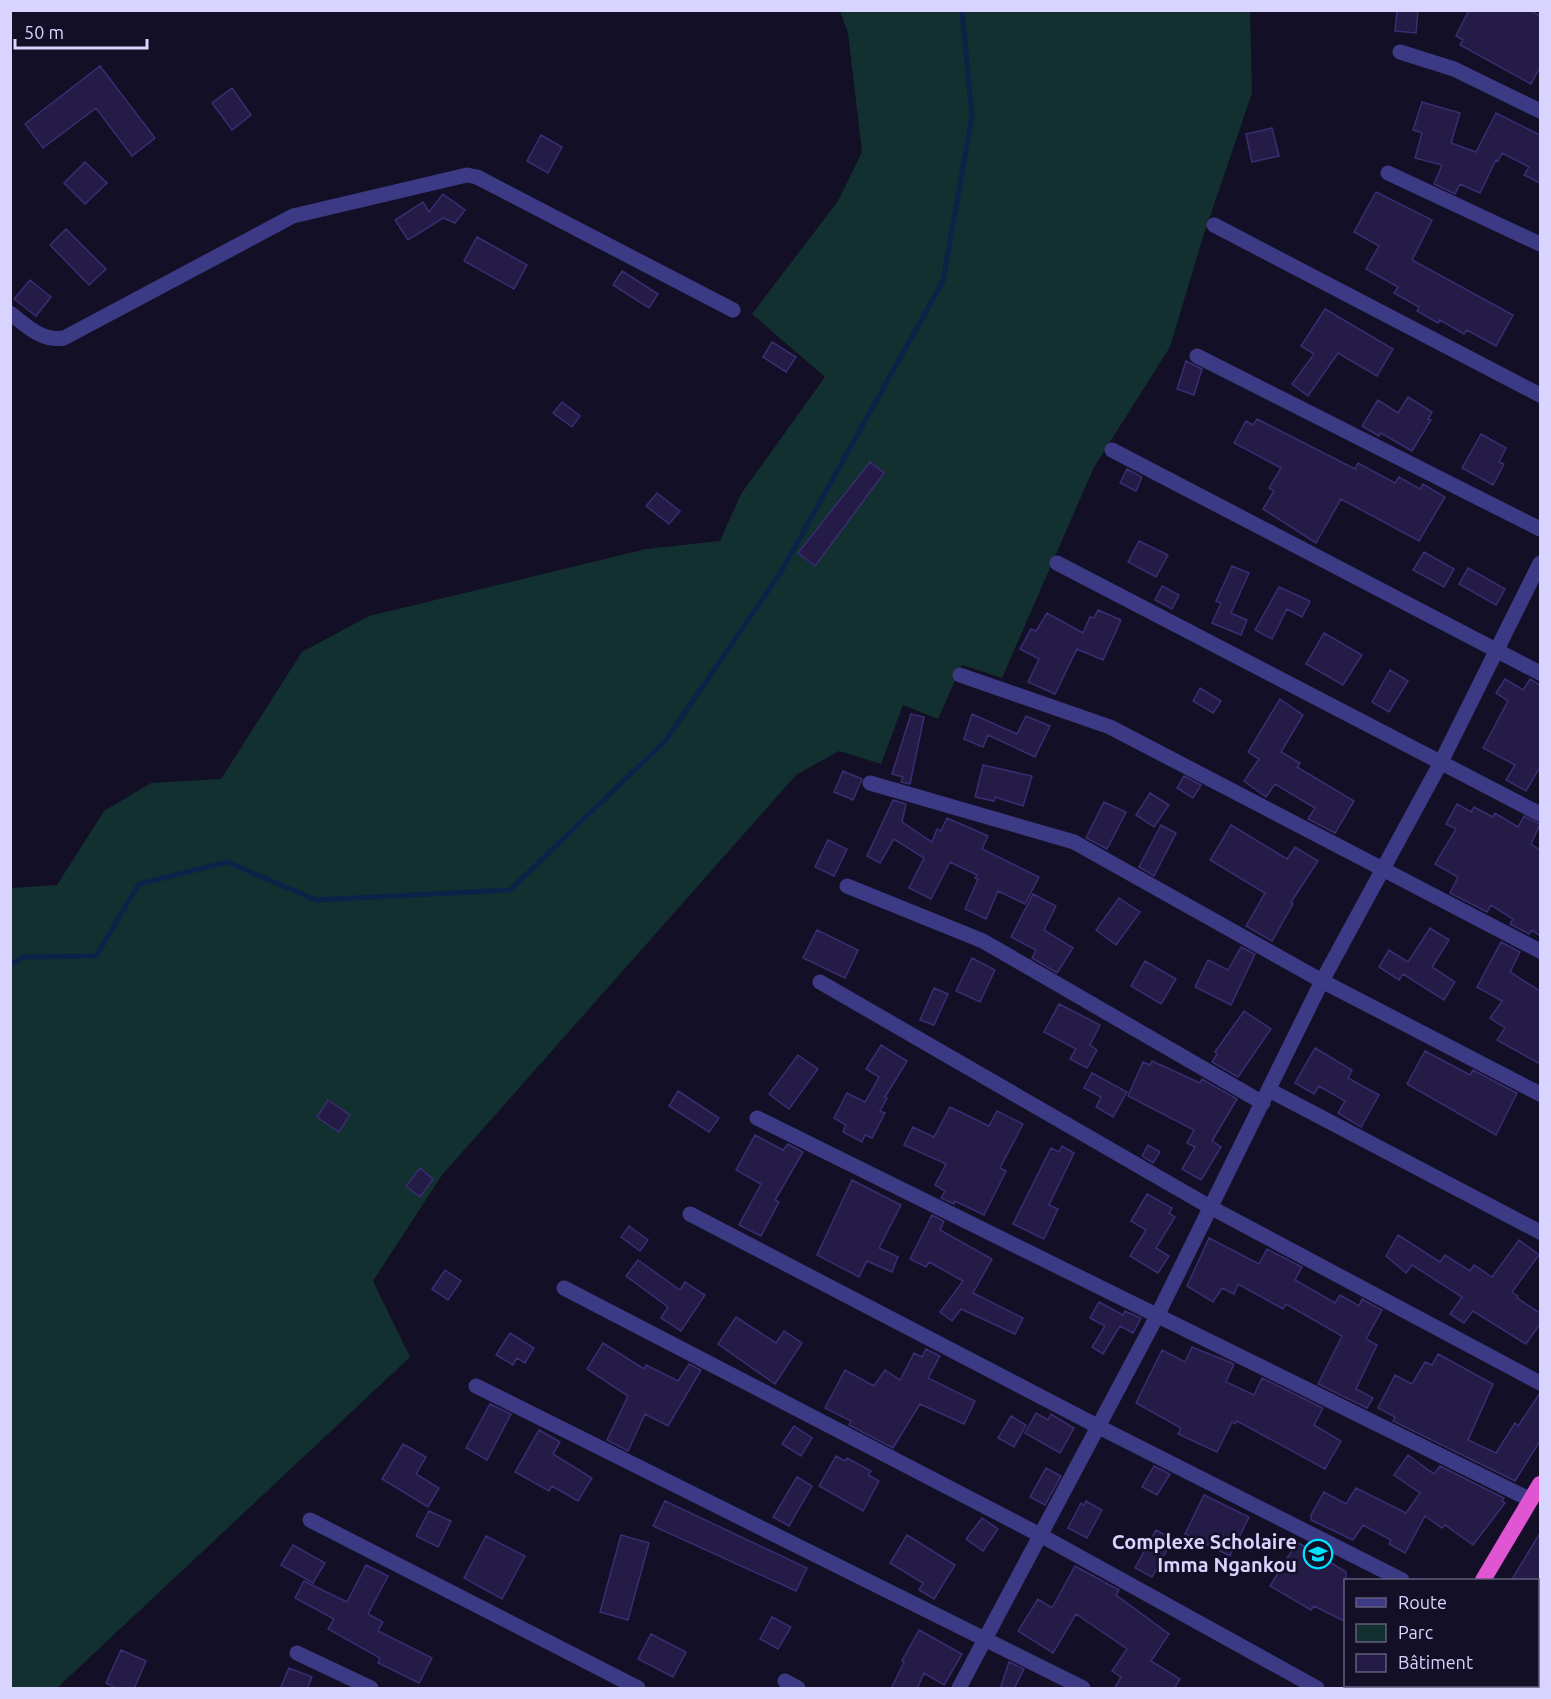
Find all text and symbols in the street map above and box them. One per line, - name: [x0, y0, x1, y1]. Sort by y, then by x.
- scale bar: [15, 12, 147, 50]
- text: 50 m: [24, 22, 64, 42]
- place label: Complexe Scholaire Imma Ngankou: [1112, 1530, 1297, 1576]
- school or university icon: Complexe Scholaire Imma Ngankou: [1302, 1538, 1334, 1570]
- legend: [1344, 1579, 1539, 1687]
- text: Route: [1398, 1592, 1447, 1612]
- text: Parc: [1398, 1622, 1433, 1642]
- text: Bâtiment: [1398, 1652, 1473, 1672]

